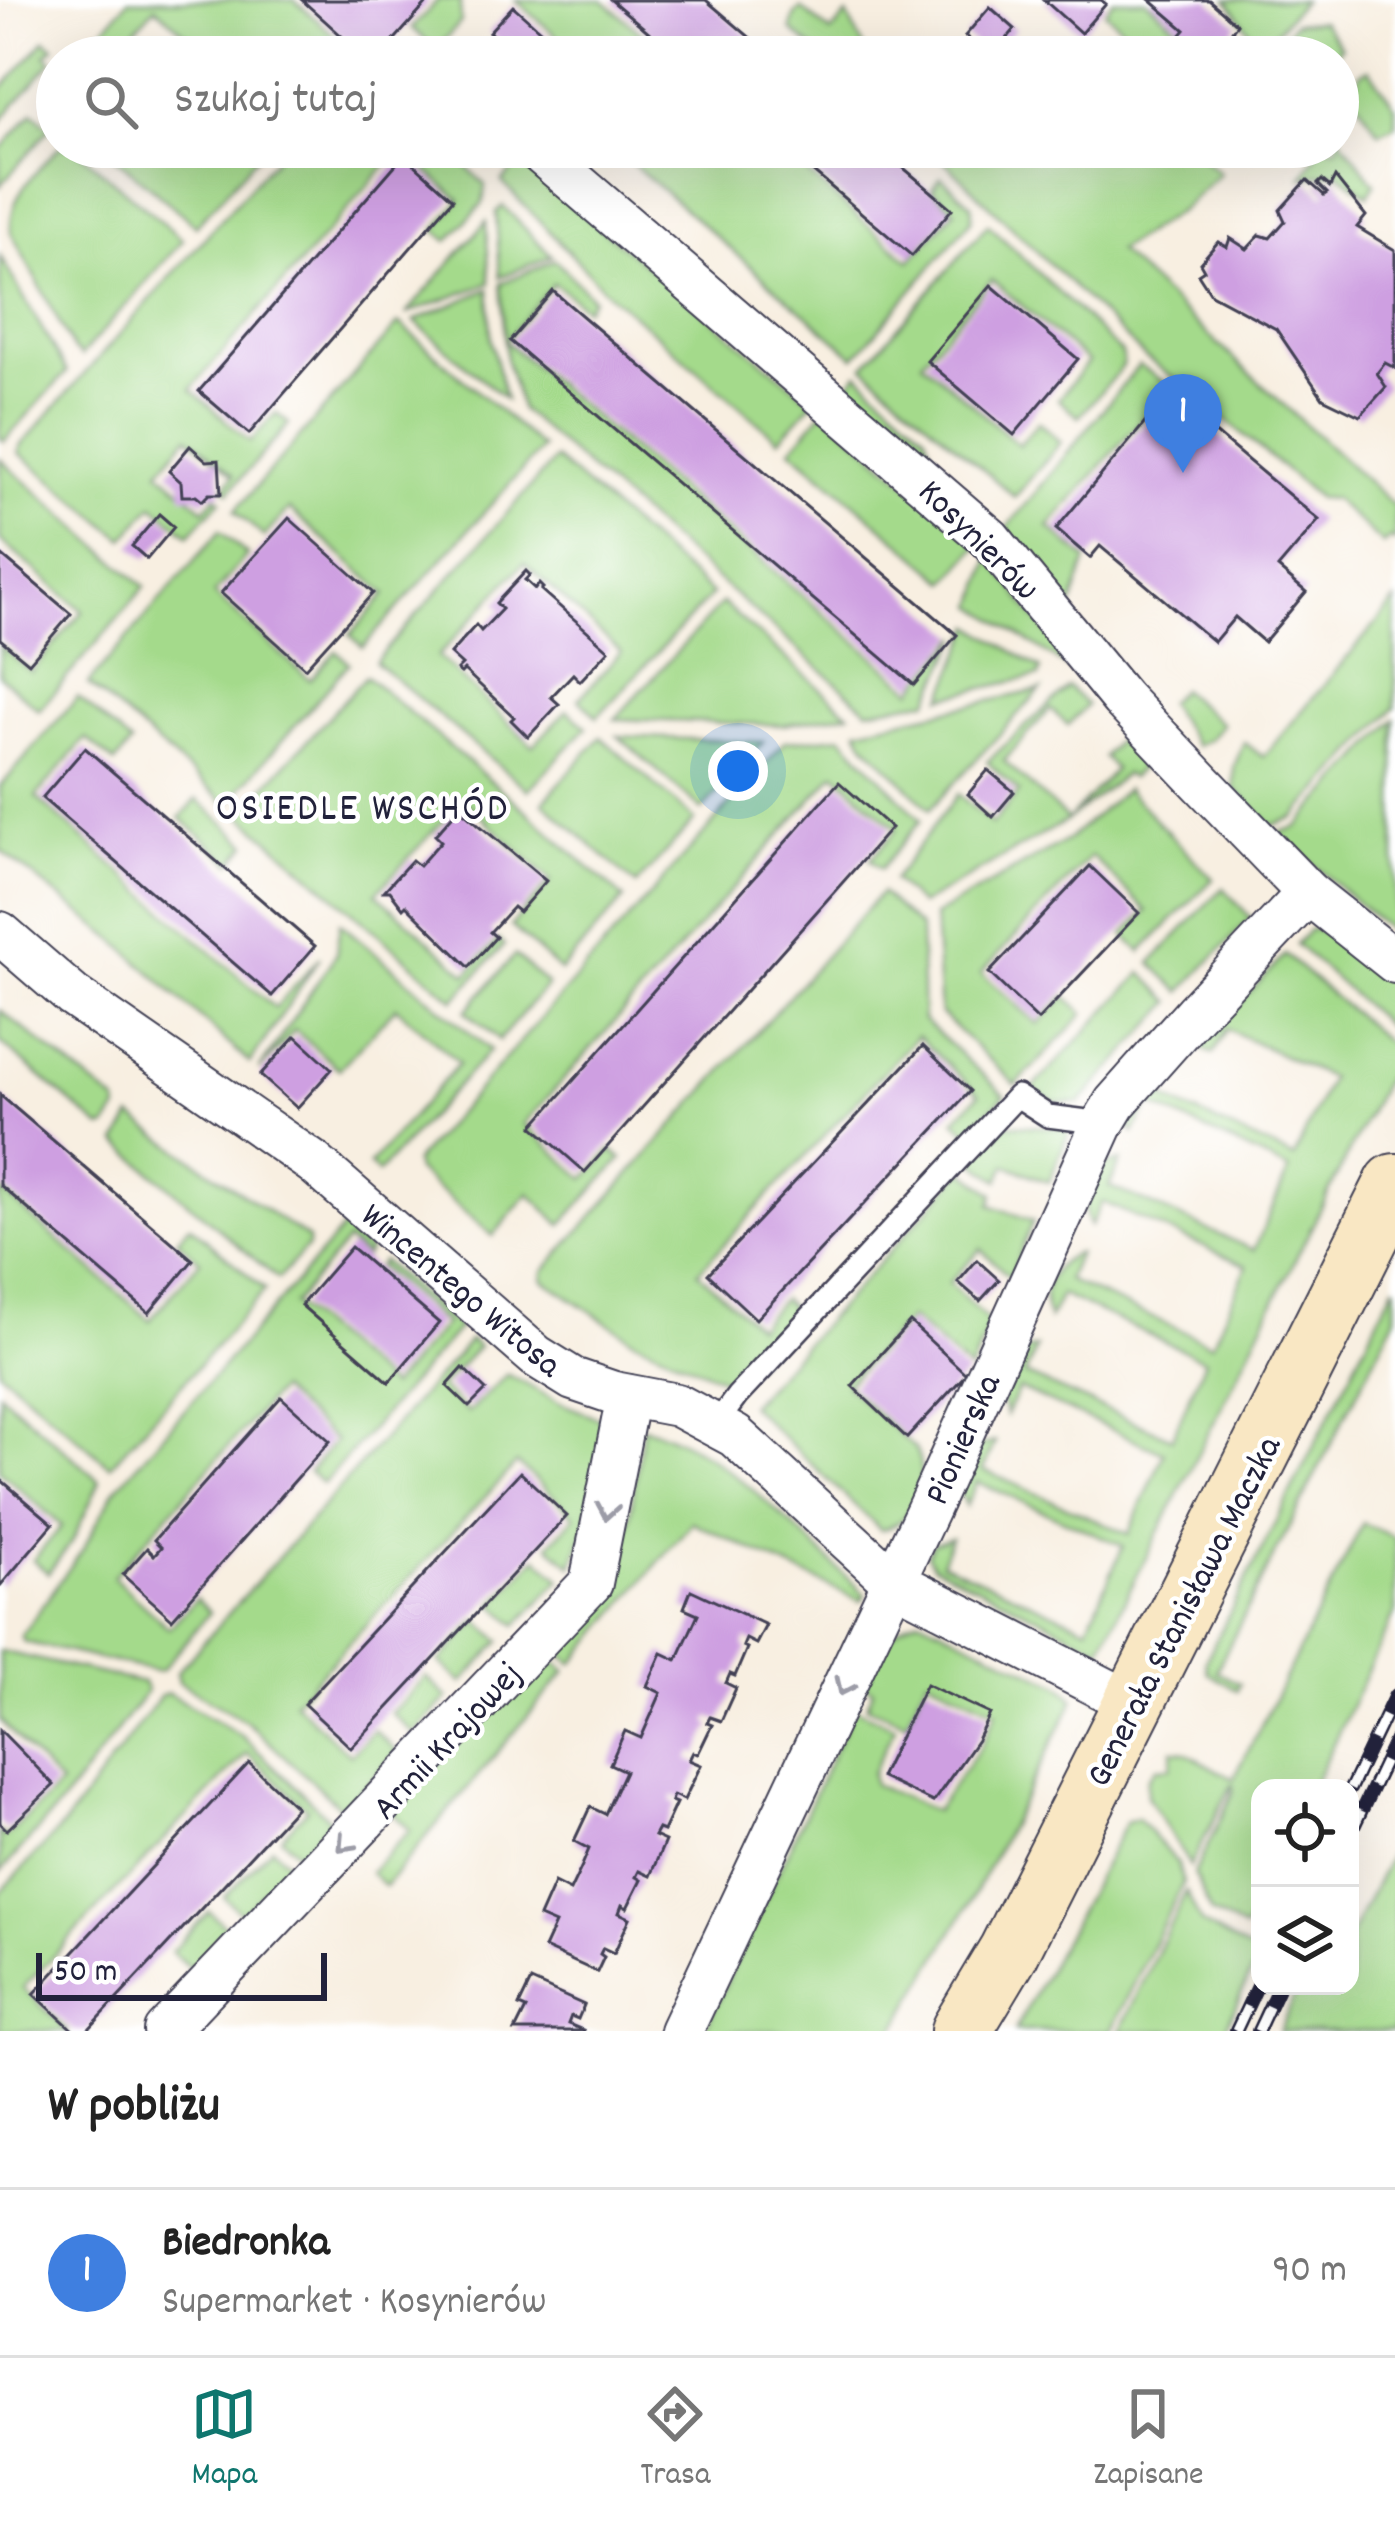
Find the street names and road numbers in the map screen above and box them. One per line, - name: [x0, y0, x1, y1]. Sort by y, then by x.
- street label: Kosynierów: [904, 469, 1050, 615]
- street label: Wincentego Witosa: [347, 1193, 572, 1393]
- street label: Pionierska: [914, 1366, 1018, 1514]
- street label: Generała Stanisława Maczka: [1075, 1427, 1298, 1797]
- street label: Armii Krajowej: [362, 1652, 537, 1834]

